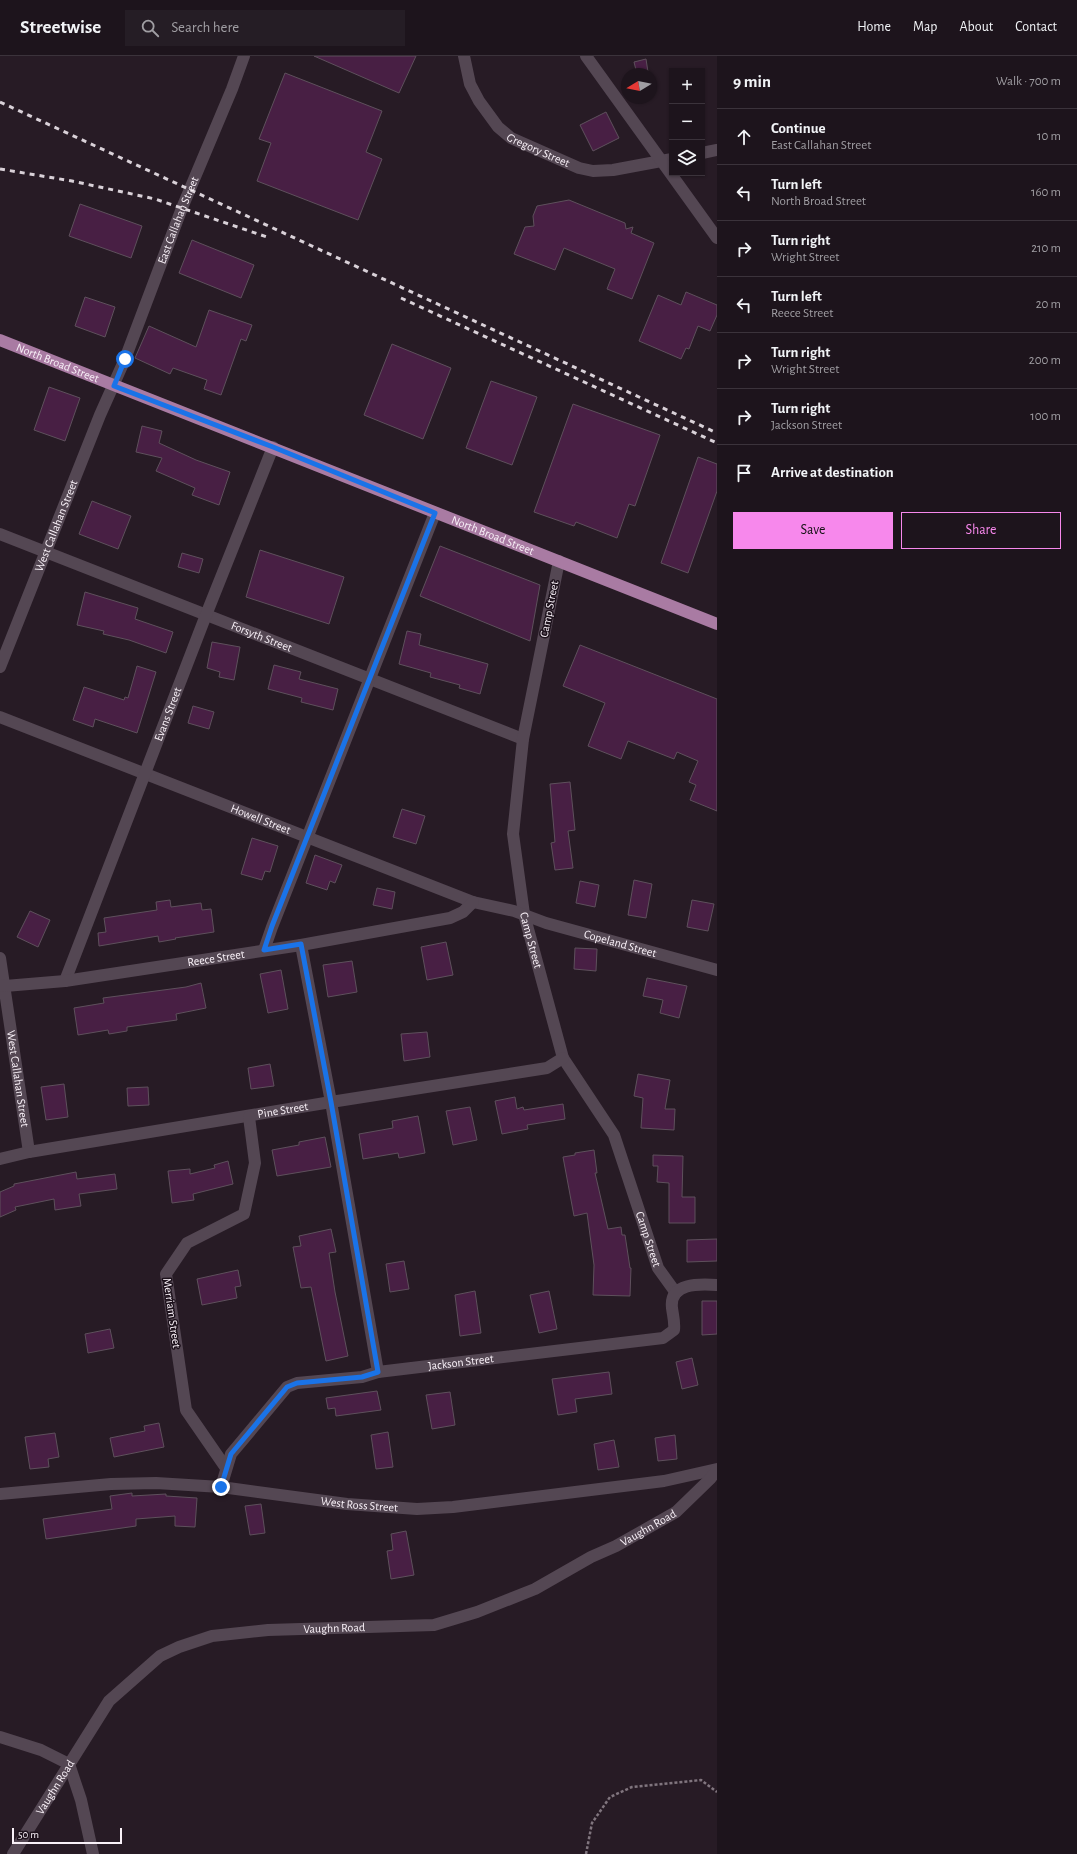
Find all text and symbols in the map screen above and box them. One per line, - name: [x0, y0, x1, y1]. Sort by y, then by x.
- search box: [125, 10, 405, 46]
- icon: search: [139, 17, 161, 39]
- text: Streetwise: [20, 18, 101, 37]
- text: Search here: [171, 20, 239, 35]
- text: Home: [857, 20, 891, 34]
- text: Map: [913, 20, 937, 34]
- text: About: [959, 20, 993, 34]
- text: Contact: [1015, 20, 1057, 34]
- north arrow: [621, 68, 657, 104]
- map controls: [669, 68, 705, 176]
- button: +: [669, 68, 705, 104]
- text: 9 min: [733, 73, 771, 90]
- text: Walk · 700 m: [996, 75, 1061, 88]
- button: −: [669, 104, 705, 140]
- text: Continue: [771, 121, 826, 136]
- icon: ahead: [733, 126, 755, 148]
- text: 10 m: [1037, 130, 1061, 143]
- street label: Gregory Street: [504, 131, 572, 169]
- text: East Callahan Street: [771, 139, 871, 152]
- button: layers: [669, 140, 705, 176]
- street label: East Callahan Street: [155, 175, 201, 266]
- text: Turn left: [771, 177, 822, 192]
- icon: left: [733, 182, 755, 204]
- text: 160 m: [1031, 186, 1061, 199]
- text: North Broad Street: [771, 195, 866, 208]
- text: Turn right: [771, 233, 830, 248]
- icon: right: [733, 238, 755, 260]
- text: 210 m: [1031, 242, 1061, 255]
- text: Wright Street: [771, 251, 839, 264]
- text: Turn left: [771, 289, 822, 304]
- icon: left: [733, 294, 755, 316]
- text: 20 m: [1036, 298, 1061, 311]
- text: Reece Street: [771, 307, 833, 320]
- street label: North Broad Street: [15, 341, 101, 385]
- text: Turn right: [771, 345, 830, 360]
- route start: [116, 350, 134, 368]
- icon: right: [733, 350, 755, 372]
- text: 200 m: [1029, 354, 1061, 367]
- text: Wright Street: [771, 363, 839, 376]
- text: Turn right: [771, 401, 830, 416]
- icon: right: [733, 406, 755, 428]
- text: 100 m: [1030, 410, 1061, 423]
- text: Jackson Street: [771, 419, 842, 432]
- icon: arrive: [733, 462, 755, 484]
- text: Arrive at destination: [771, 465, 894, 480]
- street label: West Callahan Street: [33, 478, 80, 573]
- button: Save: [733, 512, 893, 549]
- button: Share: [901, 512, 1061, 549]
- street label: North Broad Street: [450, 513, 536, 557]
- street label: Camp Street: [538, 579, 560, 638]
- street label: Forsyth Street: [229, 619, 294, 654]
- street label: Evans Street: [152, 685, 184, 743]
- street label: Howell Street: [229, 802, 293, 836]
- street label: Camp Street: [518, 911, 544, 970]
- street label: Copeland Street: [583, 928, 658, 959]
- street label: Reece Street: [186, 948, 246, 968]
- street label: West Callahan Street: [5, 1030, 31, 1128]
- street label: Pine Street: [256, 1100, 309, 1120]
- street label: Camp Street: [634, 1210, 663, 1268]
- street label: Merriam Street: [161, 1277, 183, 1349]
- street label: Jackson Street: [427, 1352, 494, 1372]
- route end: [212, 1478, 230, 1496]
- street label: West Ross Street: [320, 1495, 398, 1514]
- street label: Vaughn Road: [618, 1507, 678, 1548]
- street label: Vaughn Road: [303, 1621, 365, 1635]
- street label: Vaughn Road: [33, 1758, 77, 1816]
- scale bar: [12, 1826, 122, 1845]
- text: 50 m: [18, 1829, 39, 1840]

